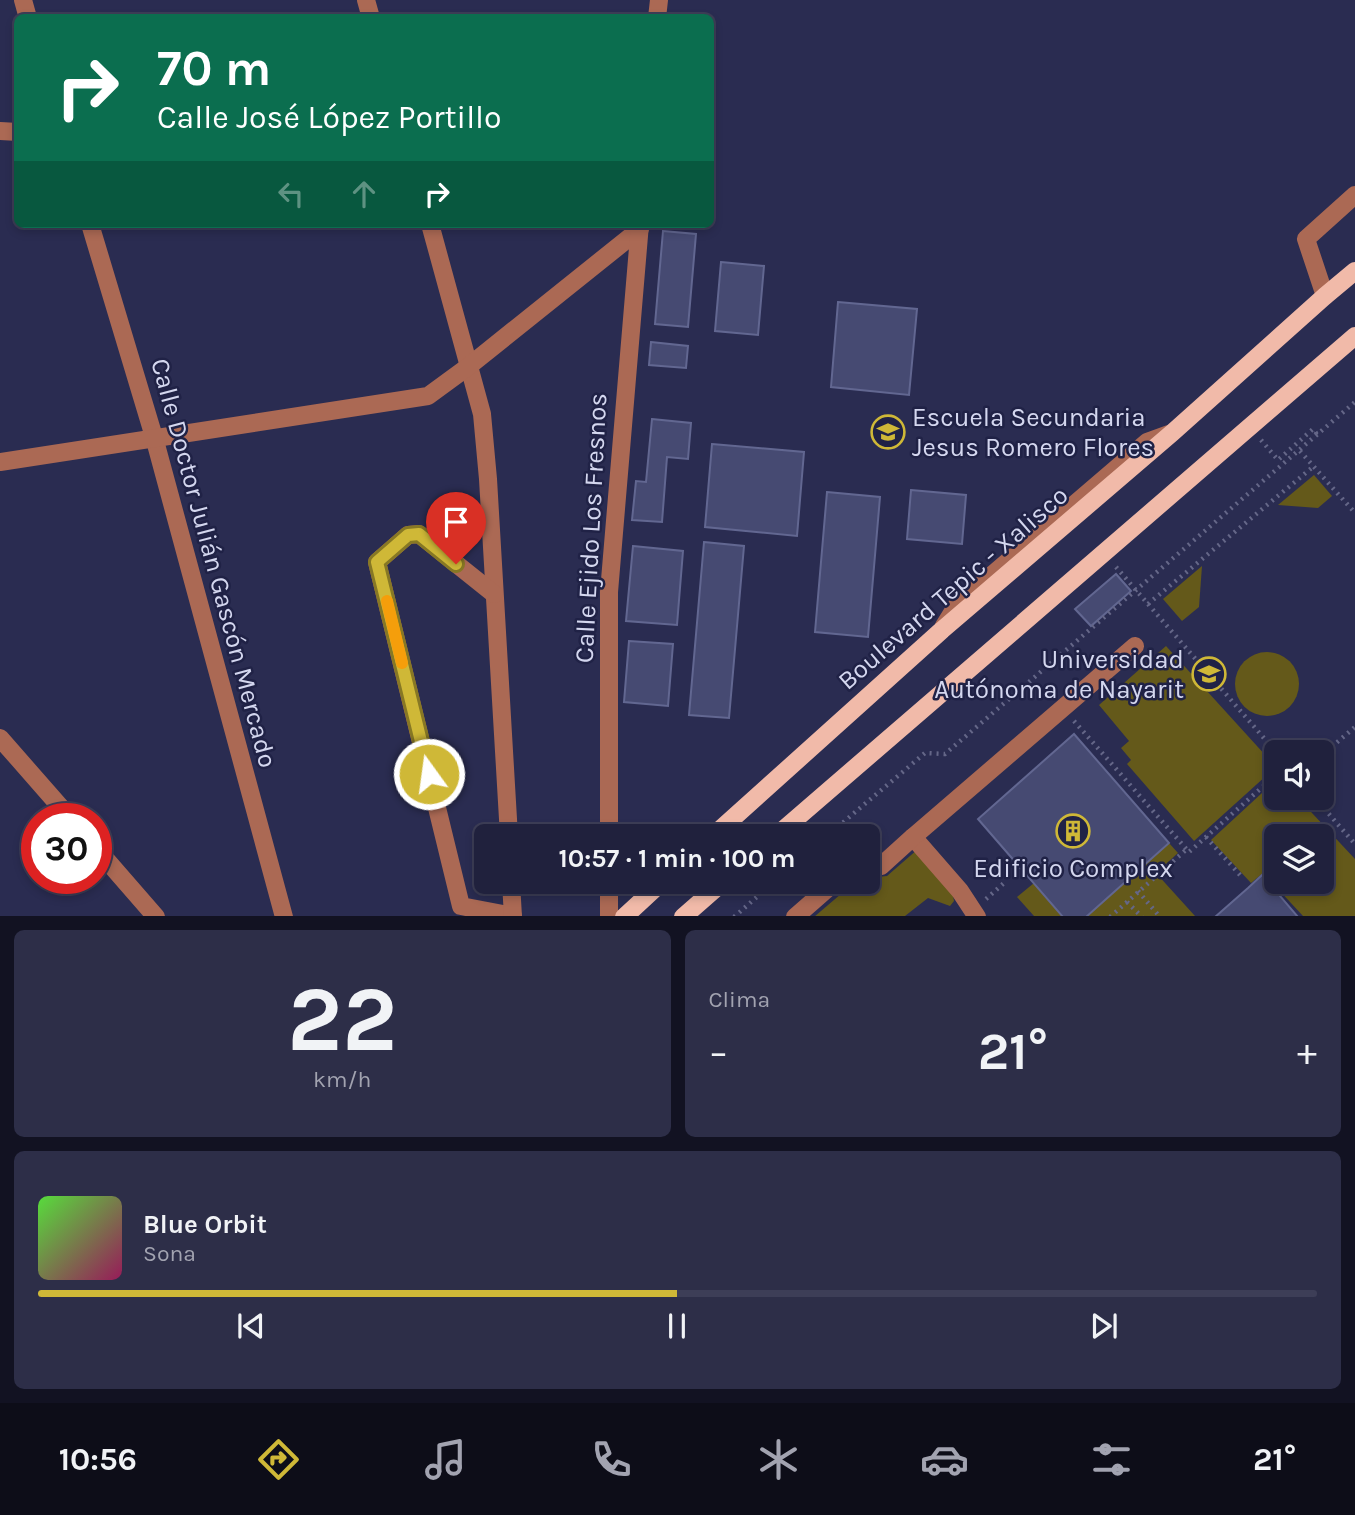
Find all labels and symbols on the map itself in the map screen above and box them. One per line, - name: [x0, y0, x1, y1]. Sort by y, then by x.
- street label: Calle Doctor Julián Gascón Mercado: [144, 355, 284, 771]
- street label: Calle Ejido Los Fresnos: [568, 392, 614, 664]
- place label: Escuela Secundaria Jesus Romero Flores: [912, 402, 1154, 463]
- school or university icon: Escuela Secundaria Jesus Romero Flores: [869, 413, 907, 451]
- street label: Boulevard Tepic - Xalisco: [832, 480, 1074, 696]
- pin: [426, 492, 486, 564]
- place label: Universidad Autónoma de Nayarit: [934, 644, 1184, 705]
- school or university icon: Universidad Autónoma de Nayarit: [1190, 655, 1228, 693]
- position arrow: [392, 737, 466, 811]
- speed limit sign: 30: [21, 803, 112, 894]
- building icon: Edificio Complex: [1054, 812, 1092, 850]
- place label: Edificio Complex: [973, 853, 1173, 884]

